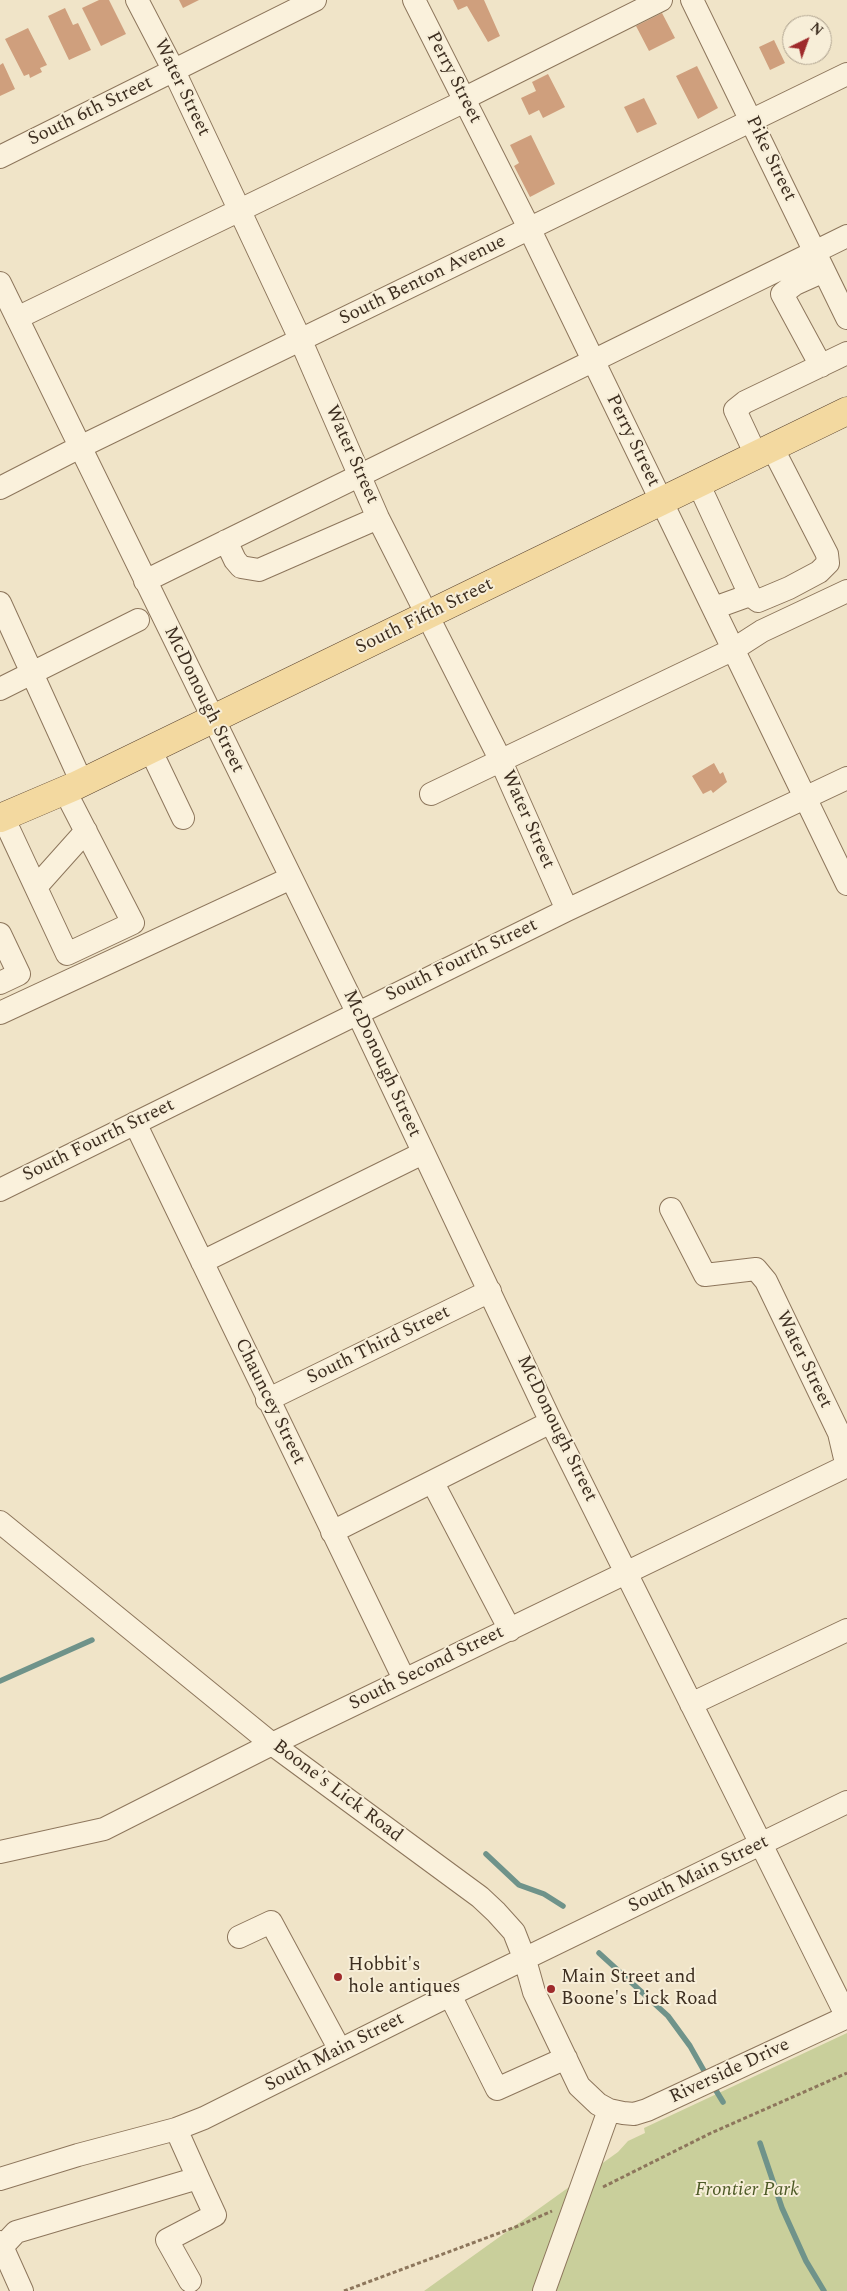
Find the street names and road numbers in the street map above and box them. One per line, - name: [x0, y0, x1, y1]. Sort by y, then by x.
- street label: Perry Street: [420, 28, 486, 128]
- street label: Water Street: [148, 36, 214, 140]
- street label: South 6th Street: [25, 72, 157, 152]
- street label: Pike Street: [740, 113, 800, 205]
- street label: South Benton Avenue: [336, 231, 510, 331]
- street label: Perry Street: [600, 391, 664, 491]
- street label: Water Street: [319, 402, 383, 508]
- street label: South Fifth Street: [352, 574, 498, 660]
- street label: McDonough Street: [158, 623, 248, 777]
- street label: Water Street: [495, 767, 559, 873]
- street label: South Fourth Street: [382, 914, 542, 1008]
- street label: McDonough Street: [337, 987, 425, 1141]
- street label: South Fourth Street: [19, 1094, 179, 1188]
- street label: South Third Street: [304, 1301, 454, 1391]
- street label: Water Street: [770, 1308, 836, 1412]
- street label: Chauncey Street: [229, 1335, 309, 1469]
- street label: McDonough Street: [511, 1352, 601, 1506]
- street label: South Second Street: [346, 1622, 508, 1716]
- street label: Boone's Lick Road: [268, 1736, 406, 1848]
- street label: South Main Street: [625, 1831, 773, 1919]
- street label: South Main Street: [262, 2008, 408, 2098]
- street label: Riverside Drive: [666, 2034, 794, 2110]

